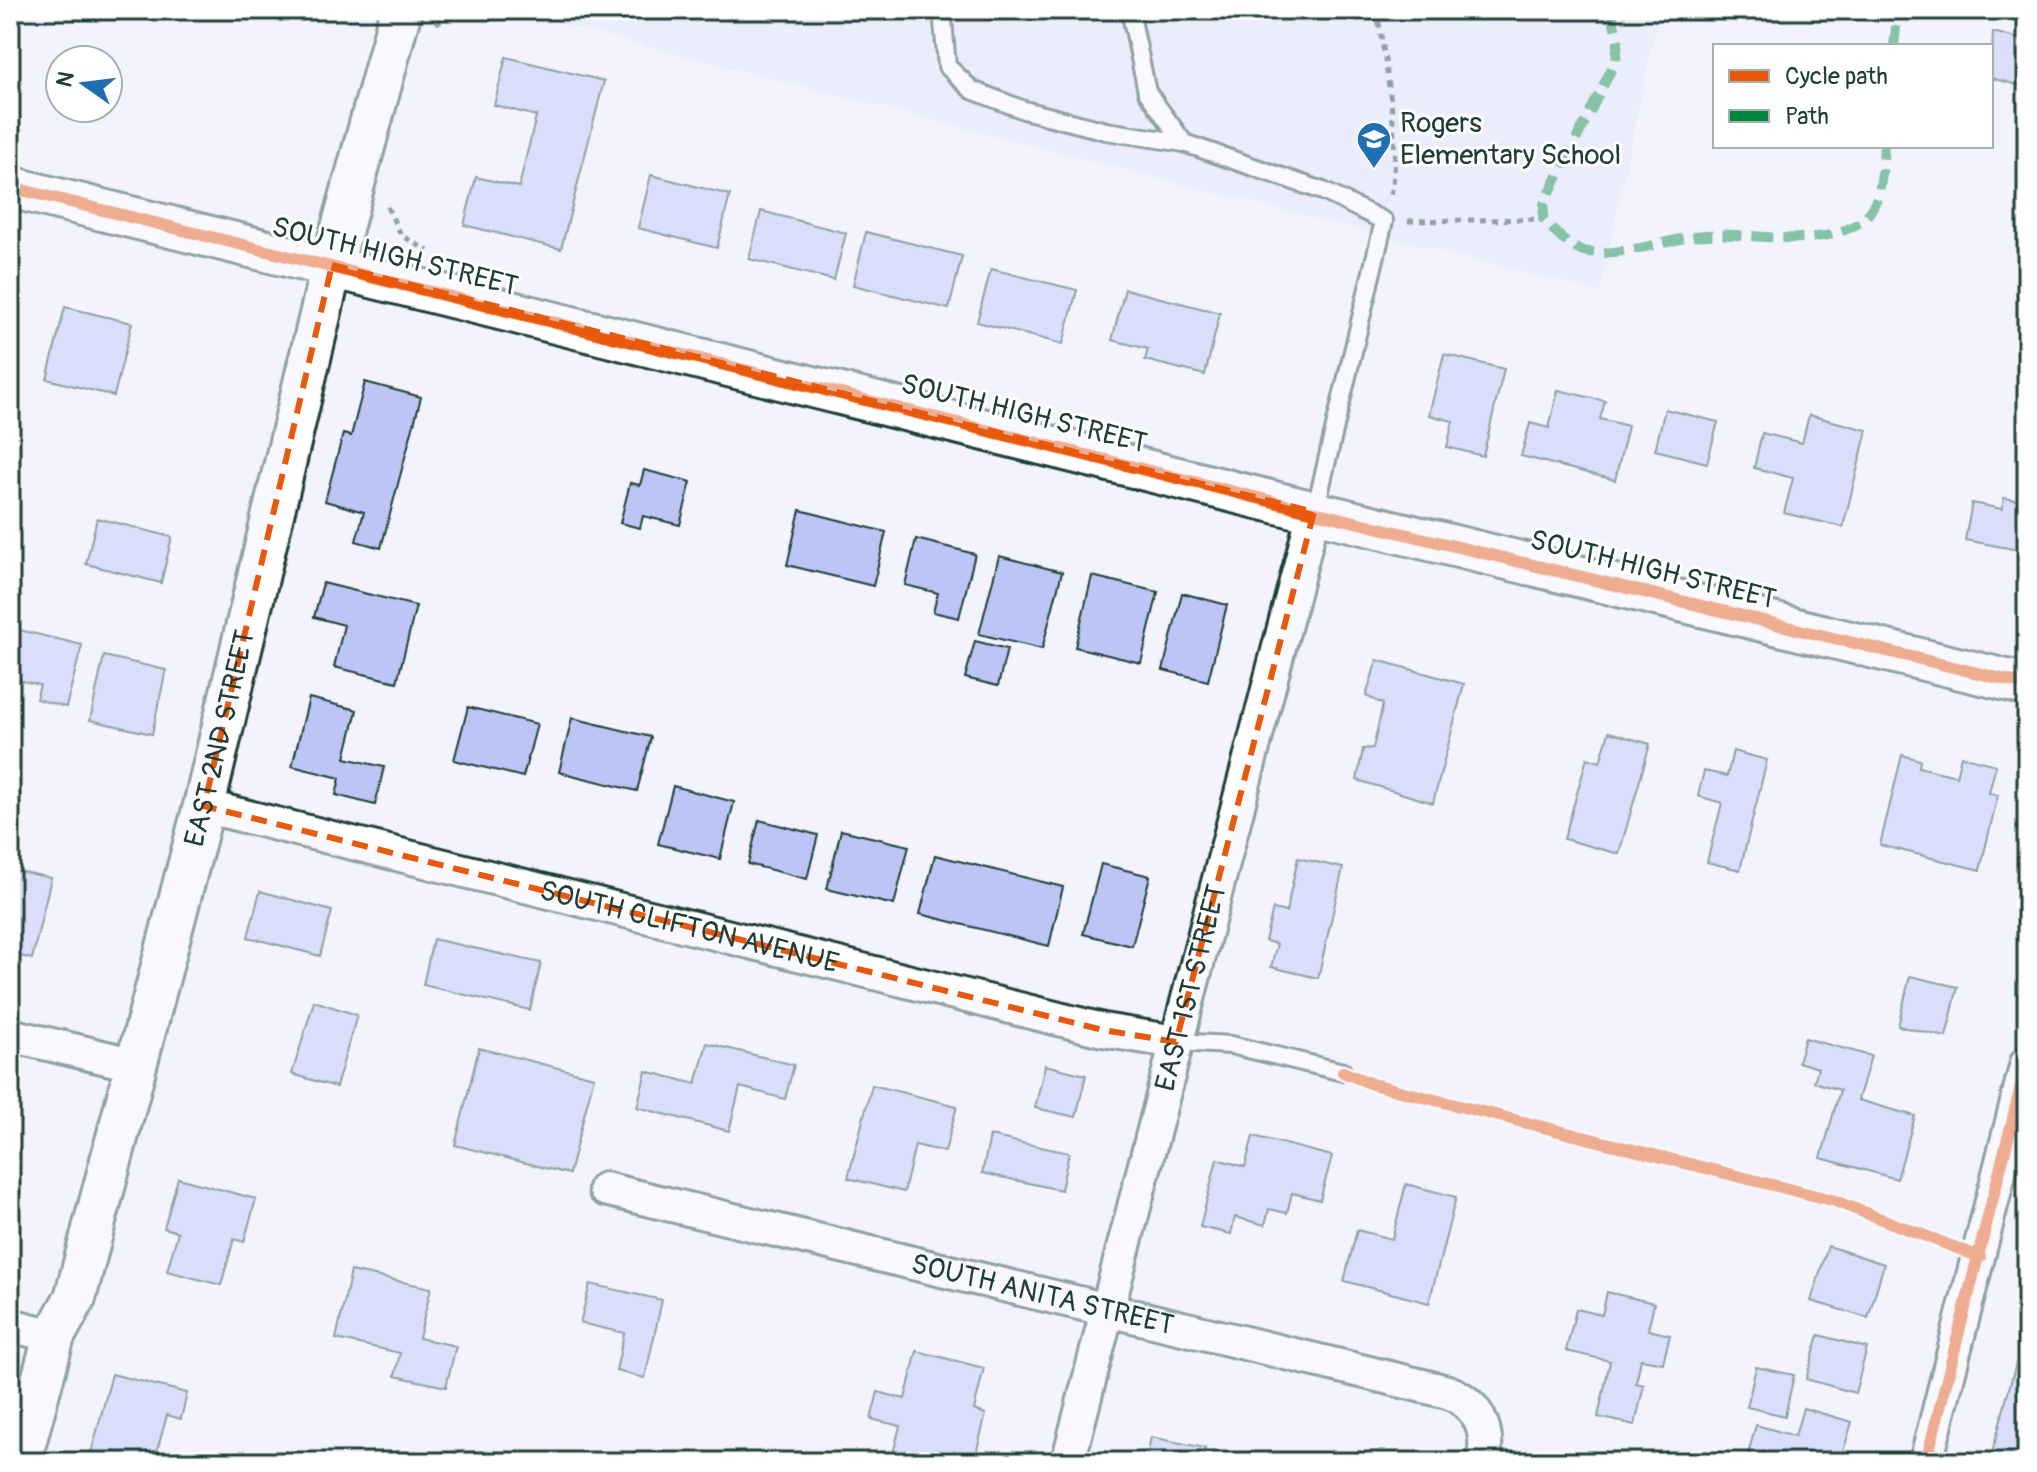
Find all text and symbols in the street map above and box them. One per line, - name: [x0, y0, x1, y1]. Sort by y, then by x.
- north arrow: [44, 44, 124, 124]
- legend: [1713, 44, 1993, 148]
- text: Cycle path: [1785, 62, 1888, 91]
- text: N: [50, 69, 81, 90]
- text: Path: [1785, 102, 1829, 131]
- place label: Rogers Elementary School: [1400, 106, 1621, 173]
- school or university icon: Rogers Elementary School: [1355, 120, 1393, 170]
- street label: SOUTH HIGH STREET: [268, 210, 522, 304]
- street label: SOUTH HIGH STREET: [897, 367, 1151, 461]
- street label: SOUTH HIGH STREET: [1526, 523, 1780, 617]
- street label: EAST 2ND STREET: [177, 627, 263, 850]
- street label: SOUTH CLIFTON AVENUE: [536, 873, 842, 981]
- street label: EAST 1ST STREET: [1147, 880, 1234, 1095]
- street label: SOUTH ANITA STREET: [908, 1246, 1177, 1343]

